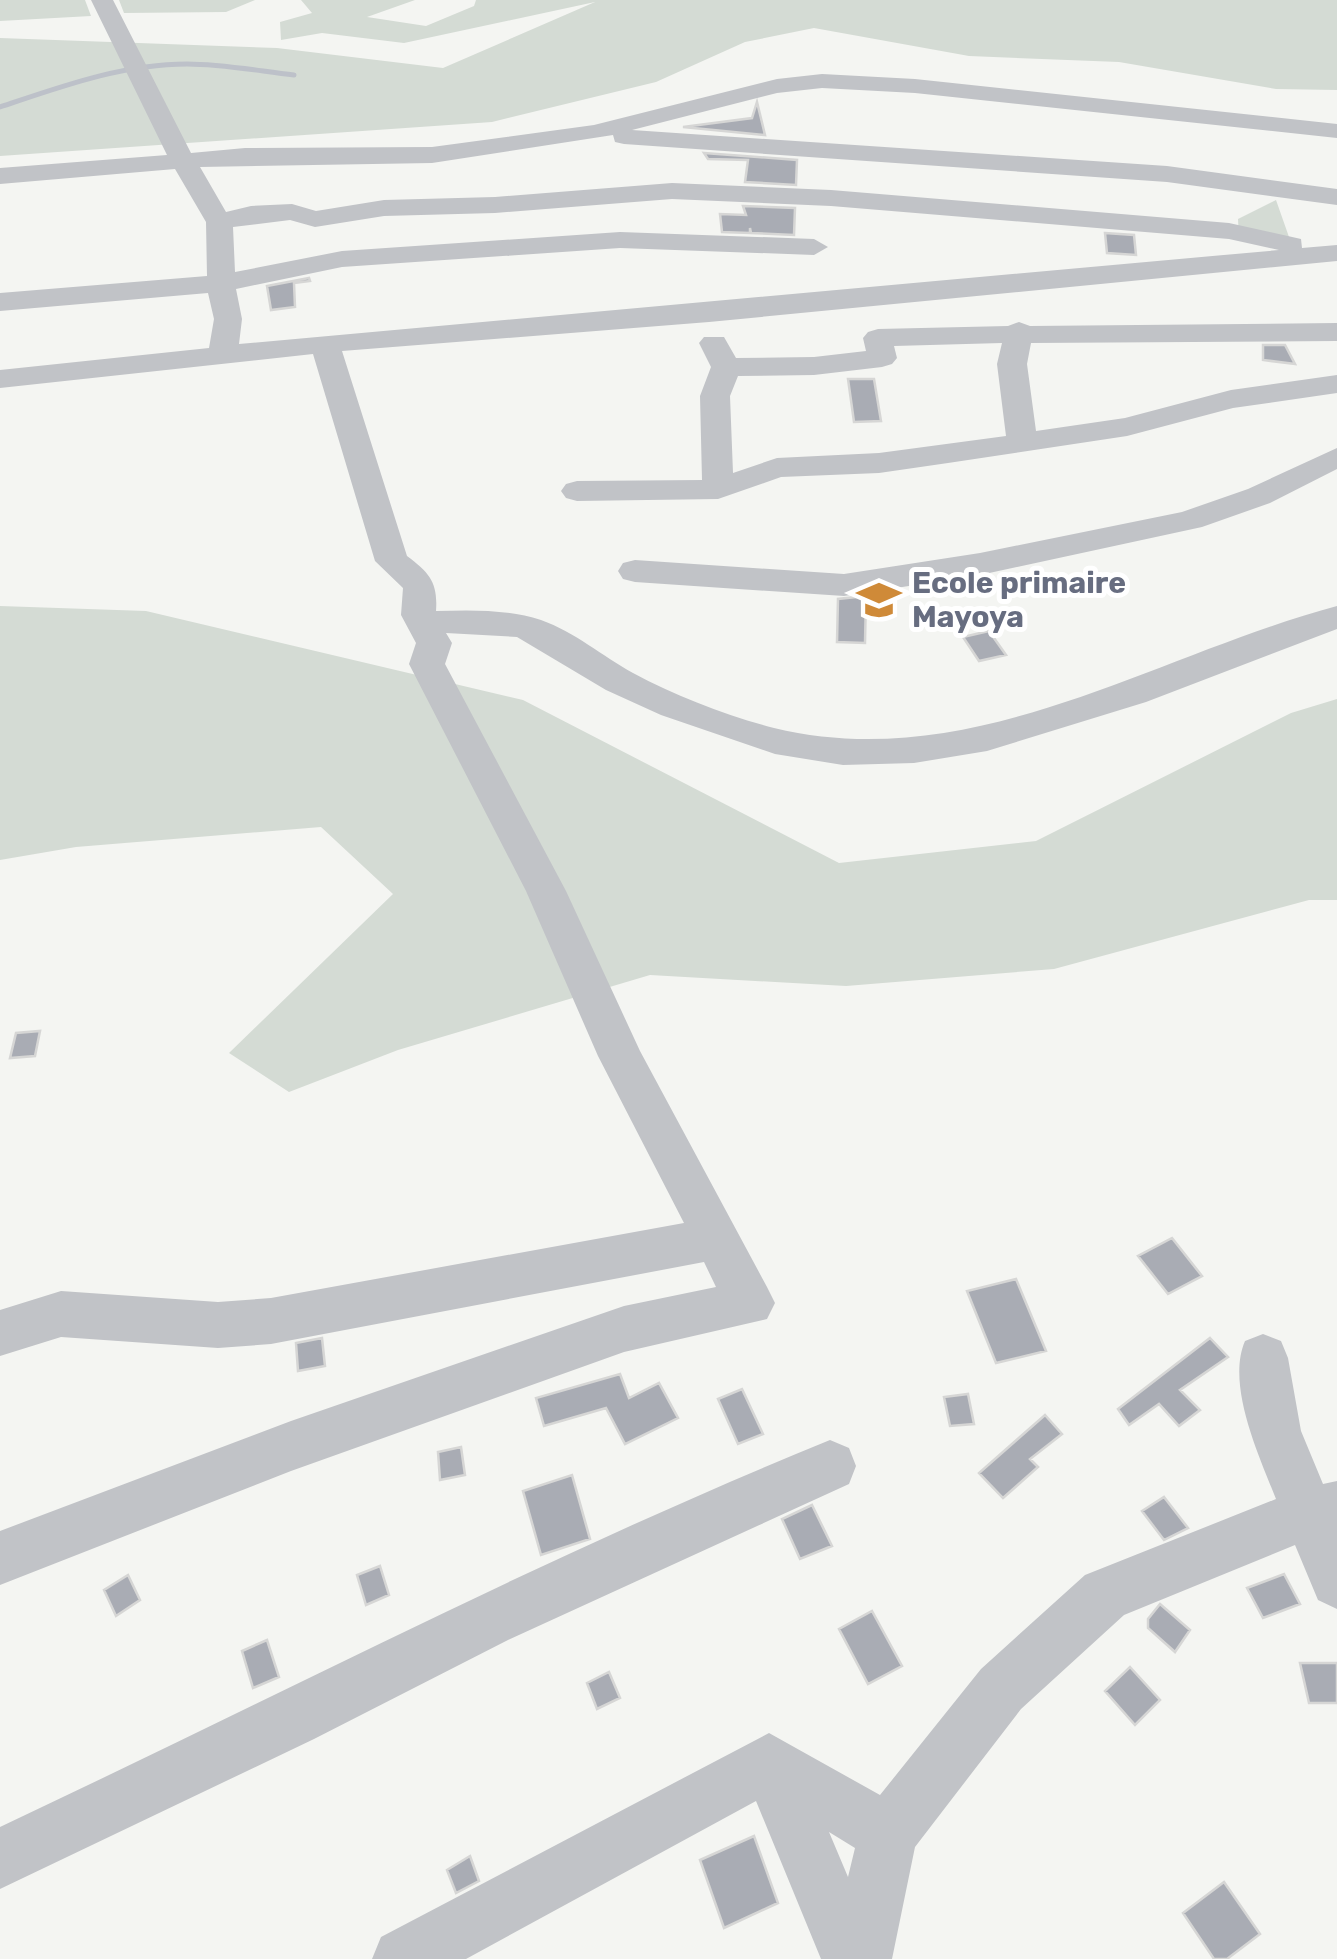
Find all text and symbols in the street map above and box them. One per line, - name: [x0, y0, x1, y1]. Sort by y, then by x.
- place label: Ecole primaire Mayoya: [912, 565, 1126, 635]
- school or university icon: Ecole primaire Mayoya: [855, 576, 903, 624]

